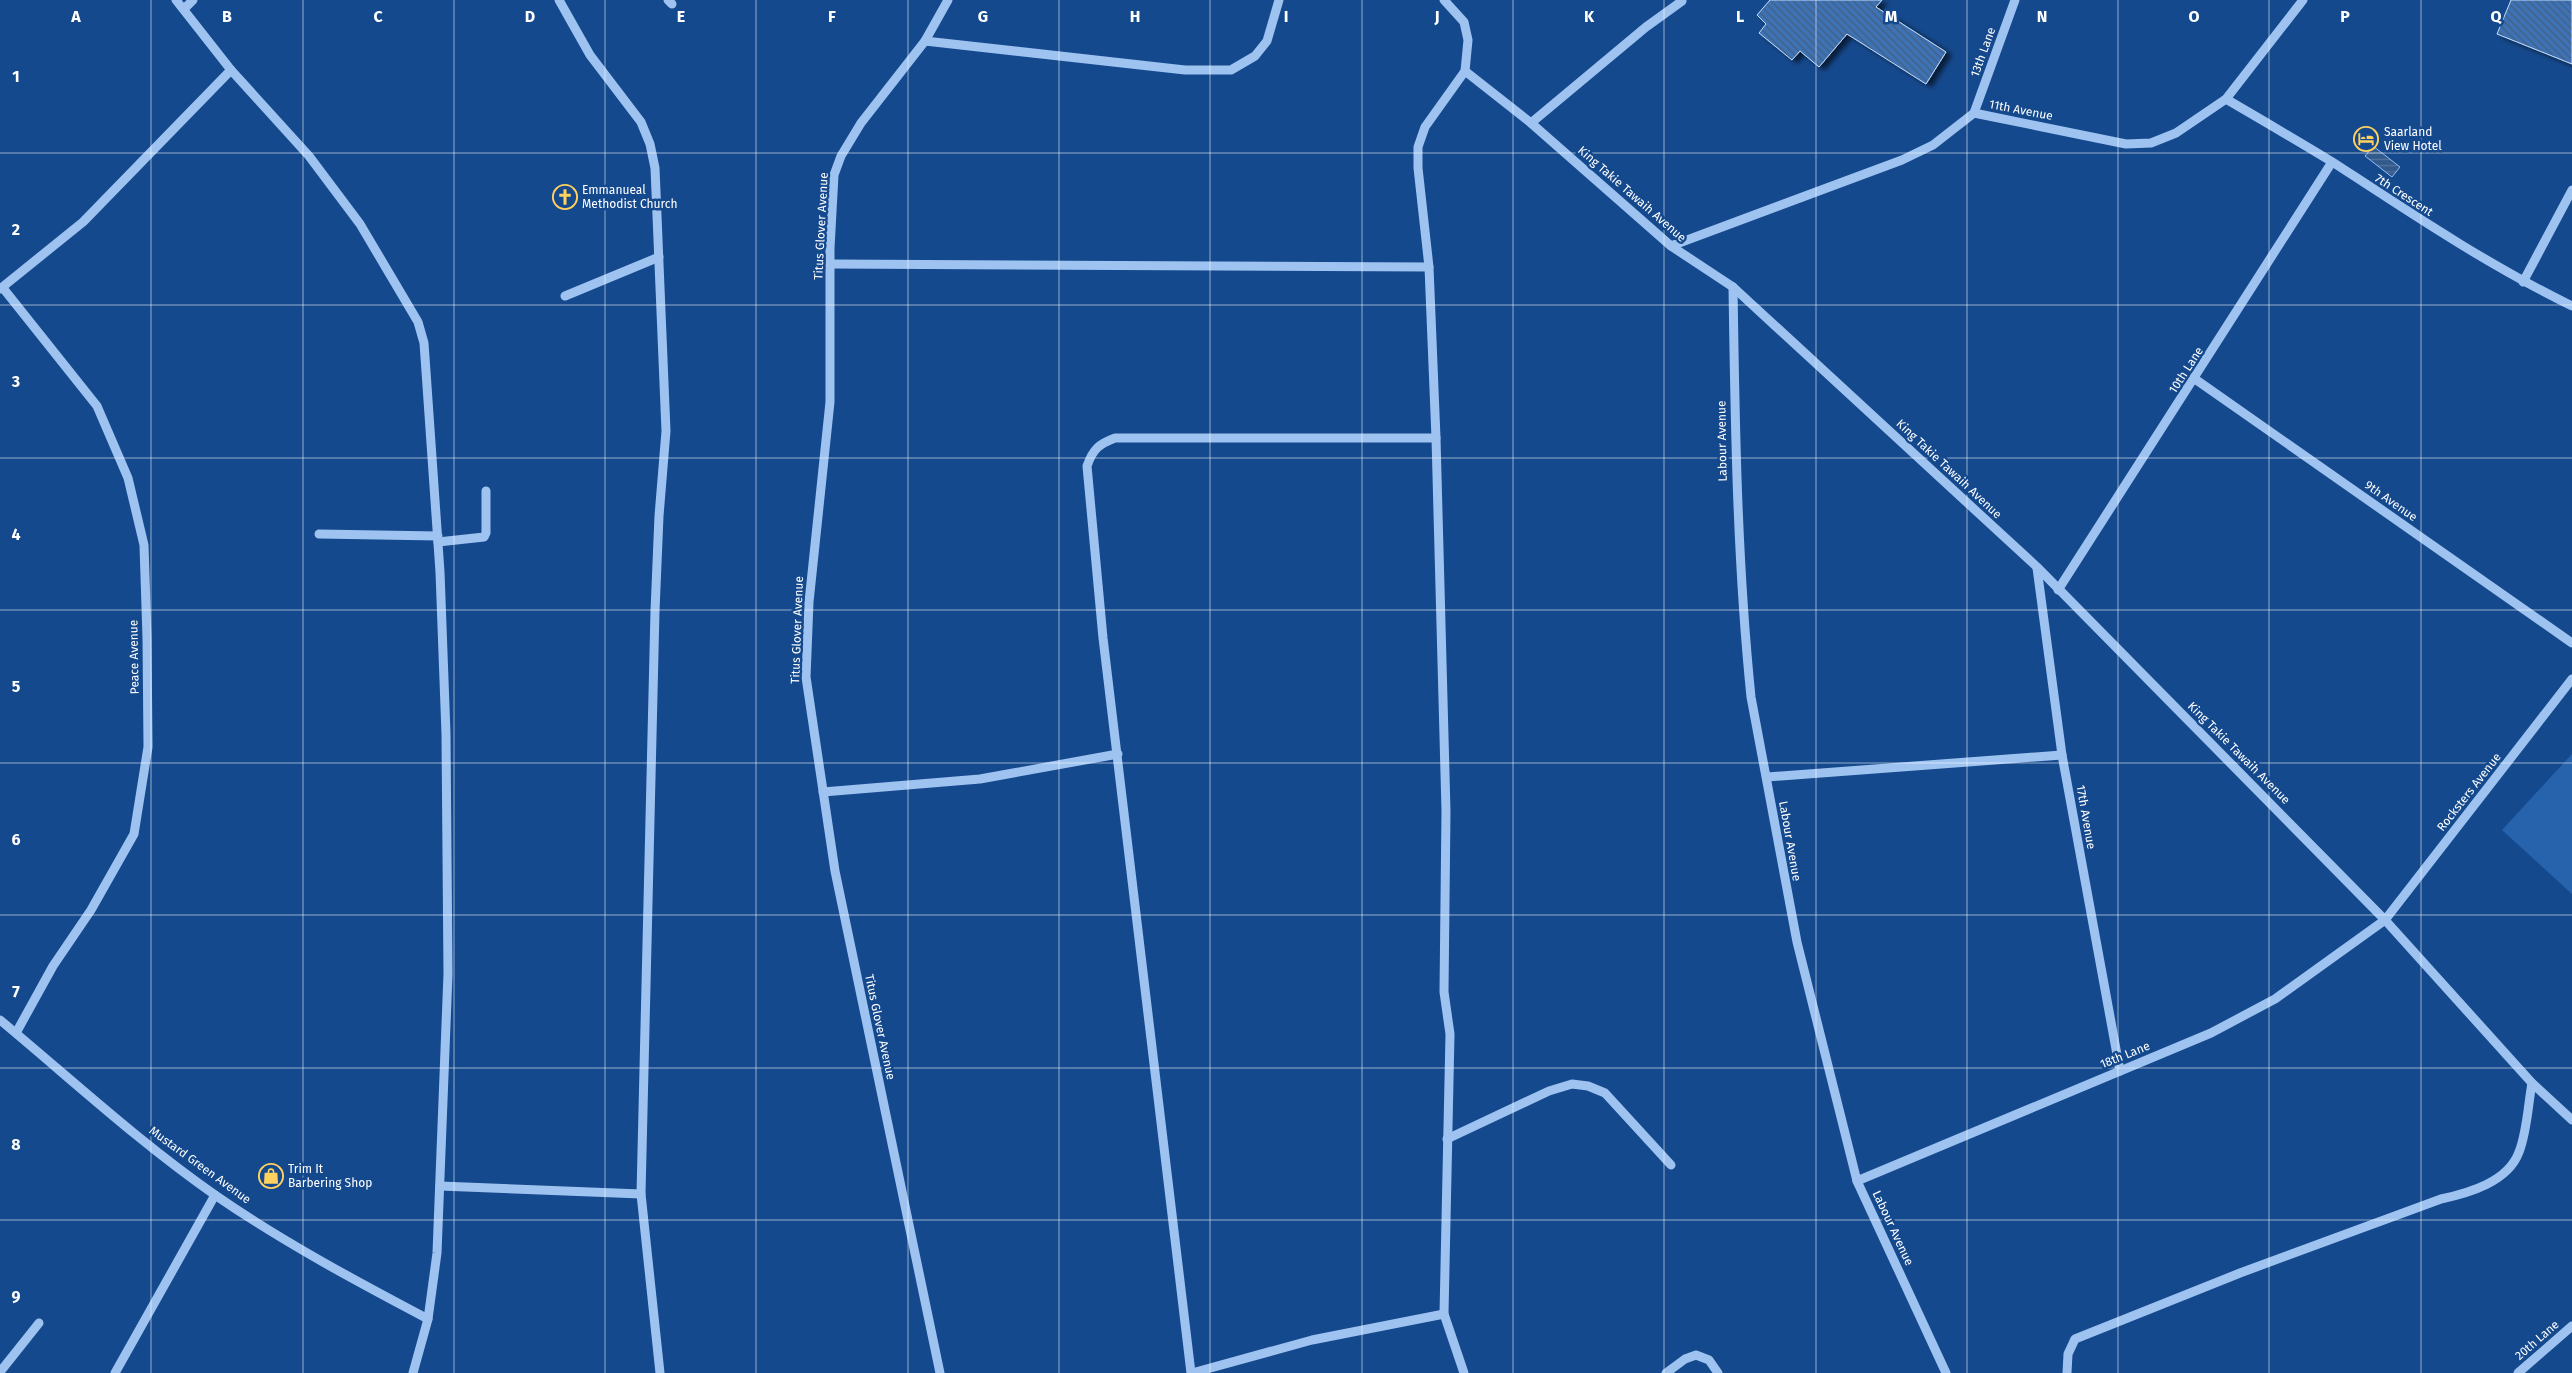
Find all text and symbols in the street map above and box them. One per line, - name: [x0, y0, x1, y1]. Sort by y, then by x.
- text: A: [70, 7, 81, 26]
- text: B: [222, 7, 232, 26]
- text: C: [373, 7, 383, 26]
- text: D: [525, 7, 535, 26]
- text: E: [677, 7, 685, 26]
- text: F: [828, 7, 836, 26]
- text: G: [978, 7, 988, 26]
- text: H: [1130, 7, 1140, 26]
- text: I: [1284, 7, 1288, 26]
- text: J: [1433, 7, 1440, 26]
- text: K: [1584, 7, 1595, 26]
- text: L: [1736, 7, 1744, 26]
- text: M: [1885, 7, 1898, 26]
- text: N: [2037, 7, 2047, 26]
- text: O: [2188, 7, 2200, 26]
- text: P: [2340, 7, 2350, 26]
- text: Q: [2490, 7, 2502, 26]
- street label: 13th Lane: [1968, 25, 1998, 79]
- text: 1: [12, 67, 20, 86]
- street label: 11th Avenue: [1988, 97, 2054, 123]
- place label: Saarland View Hotel: [2384, 125, 2442, 153]
- hotel icon: Saarland View Hotel: [2353, 126, 2379, 152]
- street label: King Takie Tawaih Avenue: [1575, 143, 1689, 245]
- street label: 7th Crescent: [2372, 171, 2436, 219]
- street label: Titus Glover Avenue: [811, 172, 831, 280]
- place label: Emmanueal Methodist Church: [582, 183, 678, 211]
- church icon: Emmanueal Methodist Church: [552, 184, 578, 210]
- text: 2: [12, 220, 20, 239]
- street label: 10th Lane: [2166, 344, 2206, 396]
- text: 3: [11, 372, 20, 391]
- street label: Labour Avenue: [1714, 400, 1730, 482]
- street label: King Takie Tawaih Avenue: [1893, 417, 2005, 521]
- street label: 9th Avenue: [2362, 478, 2420, 524]
- text: 4: [11, 525, 21, 544]
- street label: Titus Glover Avenue: [788, 576, 806, 684]
- street label: Peace Avenue: [126, 620, 142, 694]
- text: 5: [12, 677, 21, 696]
- street label: King Takie Tawaih Avenue: [2185, 699, 2293, 807]
- street label: Rocksters Avenue: [2434, 750, 2504, 834]
- street label: 17th Avenue: [2073, 784, 2099, 850]
- street label: Labour Avenue: [1776, 800, 1804, 882]
- text: 6: [11, 830, 21, 849]
- street label: Titus Glover Avenue: [862, 973, 898, 1081]
- text: 7: [12, 982, 20, 1001]
- street label: 18th Lane: [2098, 1039, 2152, 1071]
- street label: Mustard Green Avenue: [146, 1123, 254, 1207]
- text: 8: [11, 1135, 21, 1154]
- place label: Trim It Barbering Shop: [288, 1162, 372, 1190]
- shop icon: Trim It Barbering Shop: [258, 1163, 284, 1189]
- street label: Labour Avenue: [1870, 1188, 1916, 1268]
- text: 9: [12, 1287, 21, 1306]
- street label: 20th Lane: [2512, 1317, 2562, 1363]

